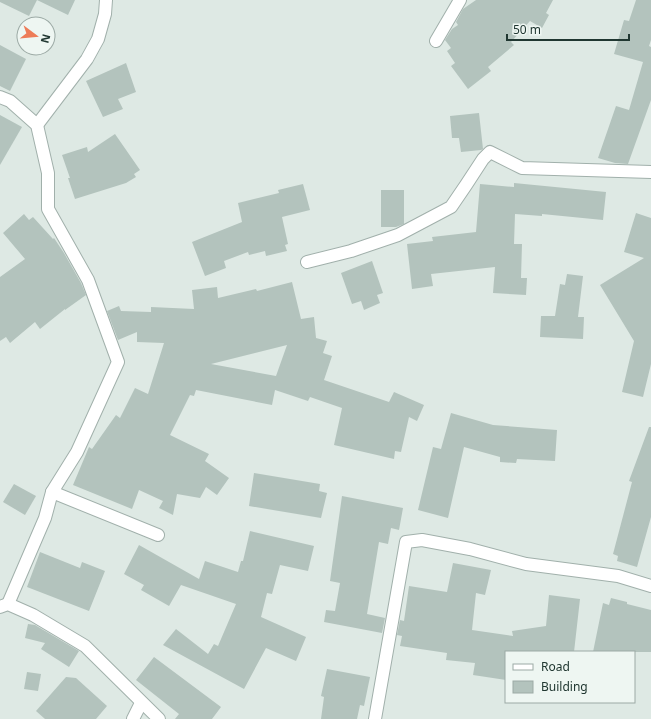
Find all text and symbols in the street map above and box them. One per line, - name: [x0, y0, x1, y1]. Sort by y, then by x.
- north arrow: [16, 16, 56, 56]
- scale bar: [507, 16, 629, 42]
- text: 50 m: [513, 21, 541, 38]
- text: N: [38, 33, 55, 45]
- legend: [505, 651, 635, 703]
- text: Road: [541, 658, 570, 675]
- text: Building: [541, 678, 588, 695]

